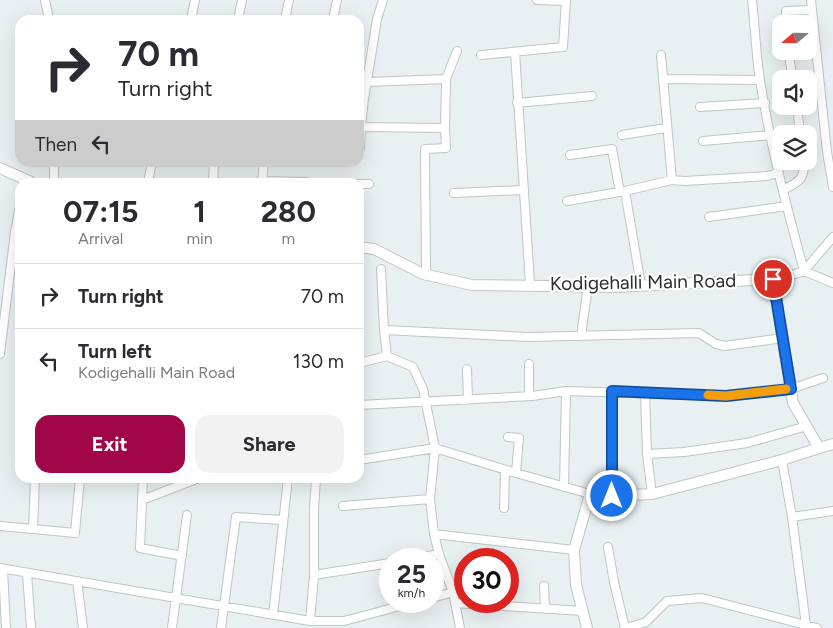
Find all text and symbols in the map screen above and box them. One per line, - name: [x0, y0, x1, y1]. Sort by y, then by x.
- north arrow: [772, 15, 818, 60]
- map controls: [772, 15, 817, 170]
- text: 70 m: [118, 33, 199, 75]
- icon: right: [35, 35, 100, 100]
- button: sound: [772, 70, 817, 115]
- text: Turn right: [118, 75, 213, 102]
- button: layers: [772, 125, 817, 170]
- icon: left: [87, 130, 115, 158]
- text: Then: [35, 133, 77, 156]
- text: 07:15: [63, 193, 138, 230]
- text: 1: [193, 193, 206, 230]
- text: 280: [261, 193, 316, 230]
- text: Arrival: [78, 229, 123, 248]
- text: min: [186, 229, 213, 248]
- text: m: [282, 229, 295, 248]
- pin: [752, 258, 794, 300]
- icon: arrive: [759, 265, 787, 293]
- street label: Kodigehalli Main Road: [550, 269, 736, 295]
- icon: right: [35, 282, 63, 310]
- text: Turn right: [78, 285, 164, 308]
- text: 70 m: [301, 285, 344, 308]
- text: Turn left: [78, 340, 152, 363]
- icon: left: [35, 347, 63, 375]
- text: 130 m: [293, 350, 344, 373]
- text: Kodigehalli Main Road: [78, 363, 235, 382]
- button: Exit: [35, 415, 185, 473]
- button: Share: [195, 415, 344, 473]
- position arrow: [585, 469, 637, 521]
- speed limit sign: 30: [454, 548, 519, 613]
- text: 25: [397, 559, 426, 589]
- text: km/h: [398, 586, 425, 600]

